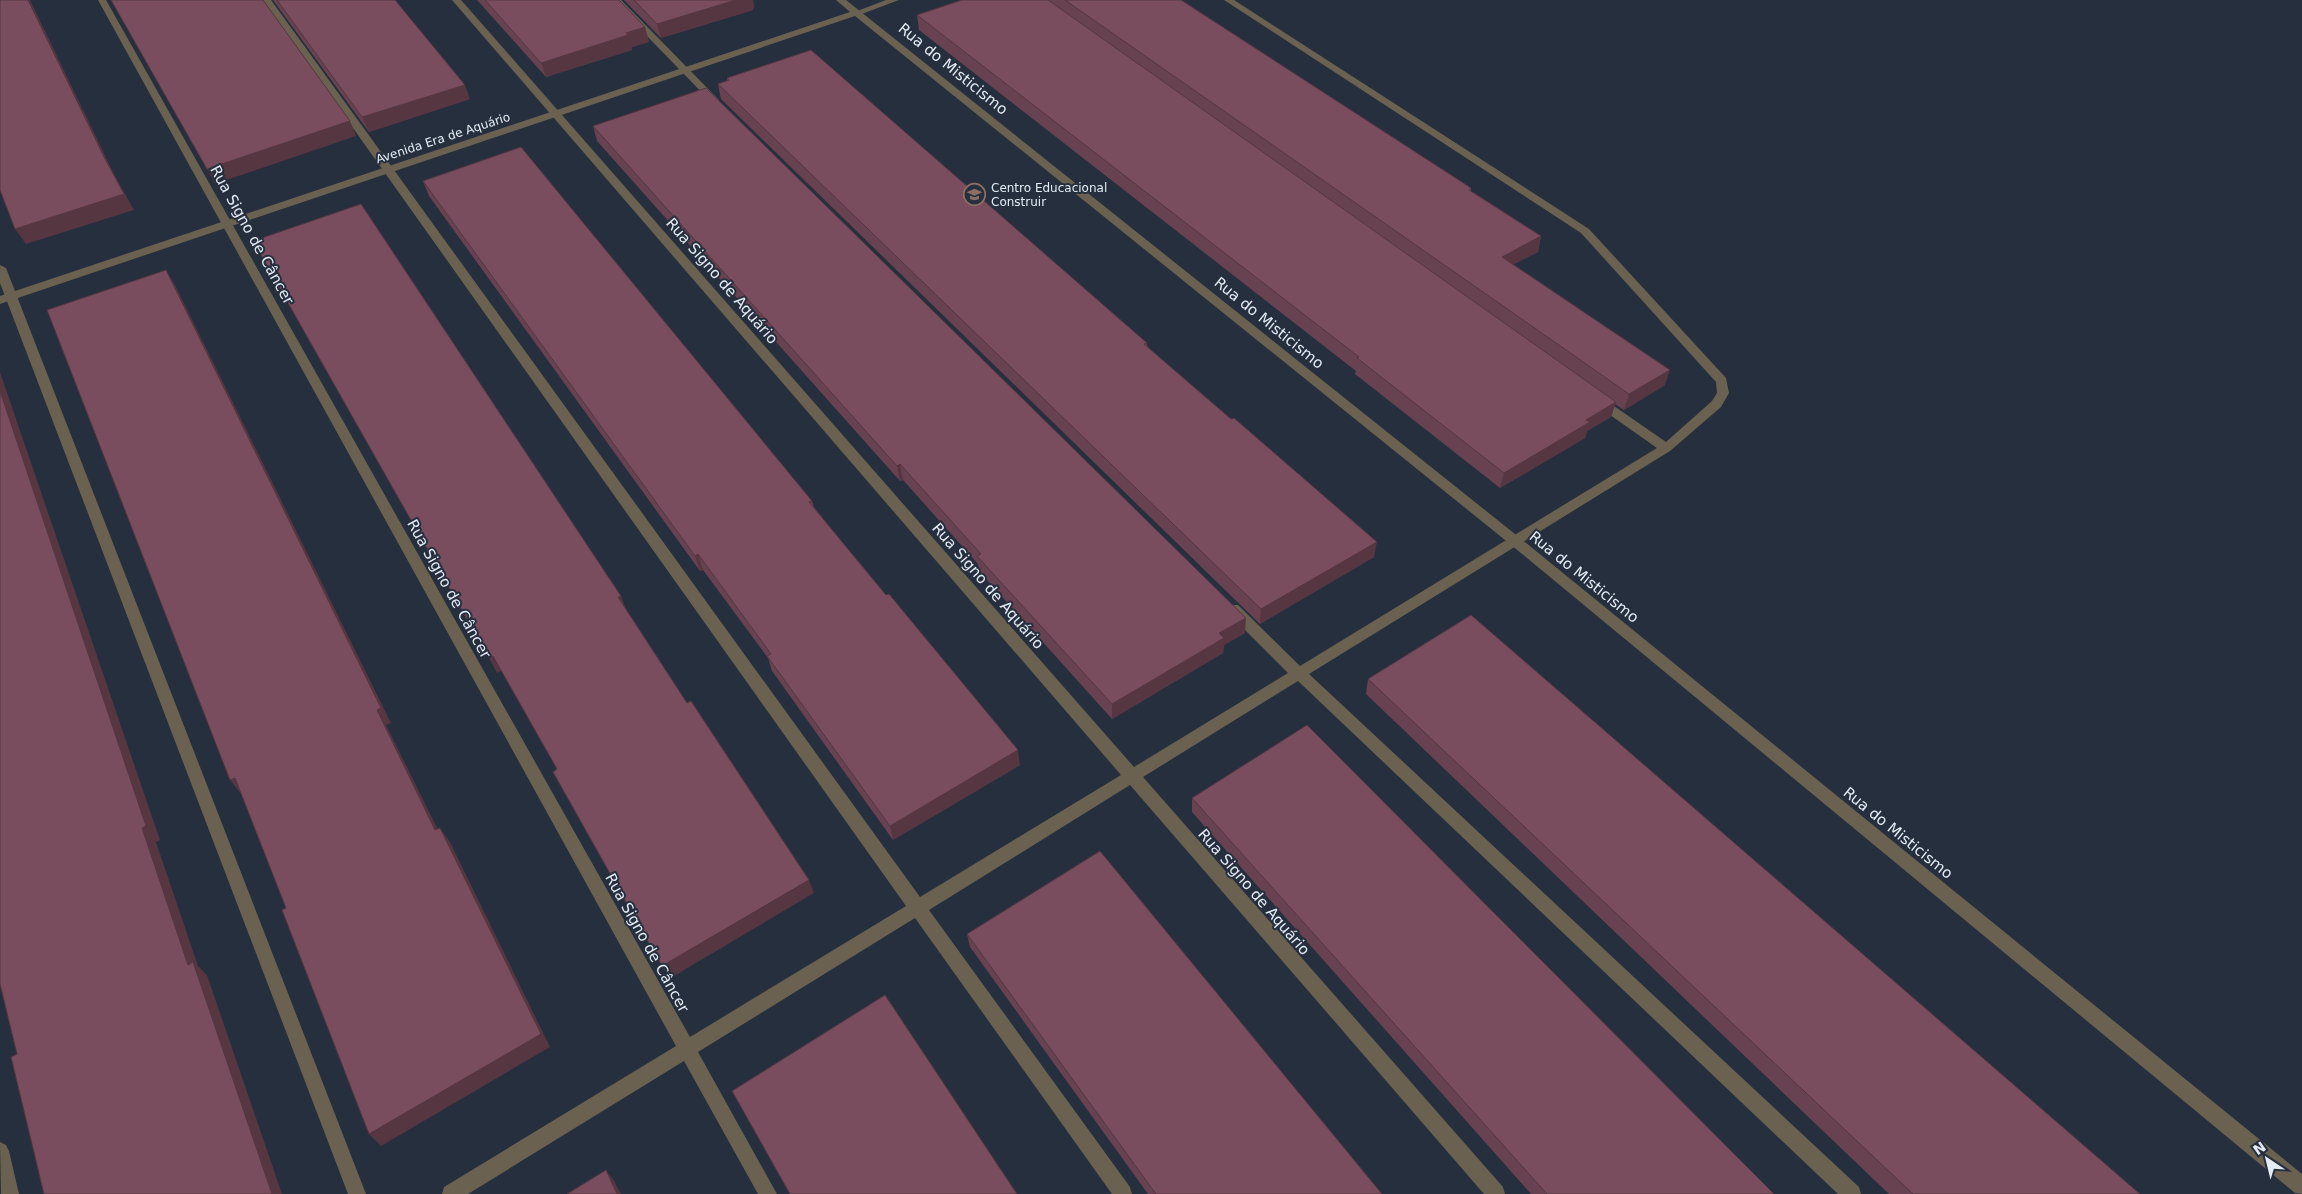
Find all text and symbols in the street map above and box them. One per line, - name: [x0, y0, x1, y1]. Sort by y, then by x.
- street label: Rua do Misticismo: [895, 19, 1011, 119]
- street label: Avenida Era de Aquário: [374, 110, 512, 166]
- street label: Rua Signo de Câncer: [206, 162, 298, 308]
- place label: Centro Educacional Construir: [991, 181, 1107, 209]
- school or university icon: Centro Educacional Construir: [963, 183, 987, 207]
- street label: Rua Signo de Aquário: [662, 214, 782, 348]
- street label: Rua do Misticismo: [1211, 273, 1327, 373]
- street label: Rua Signo de Câncer: [403, 516, 495, 662]
- street label: Rua Signo de Aquário: [928, 519, 1048, 653]
- street label: Rua do Misticismo: [1526, 527, 1642, 627]
- street label: Rua do Misticismo: [1840, 783, 1956, 883]
- street label: Rua Signo de Aquário: [1194, 825, 1314, 959]
- street label: Rua Signo de Câncer: [601, 870, 693, 1016]
- north arrow: [2242, 1134, 2292, 1184]
- text: N: [2250, 1138, 2269, 1158]

